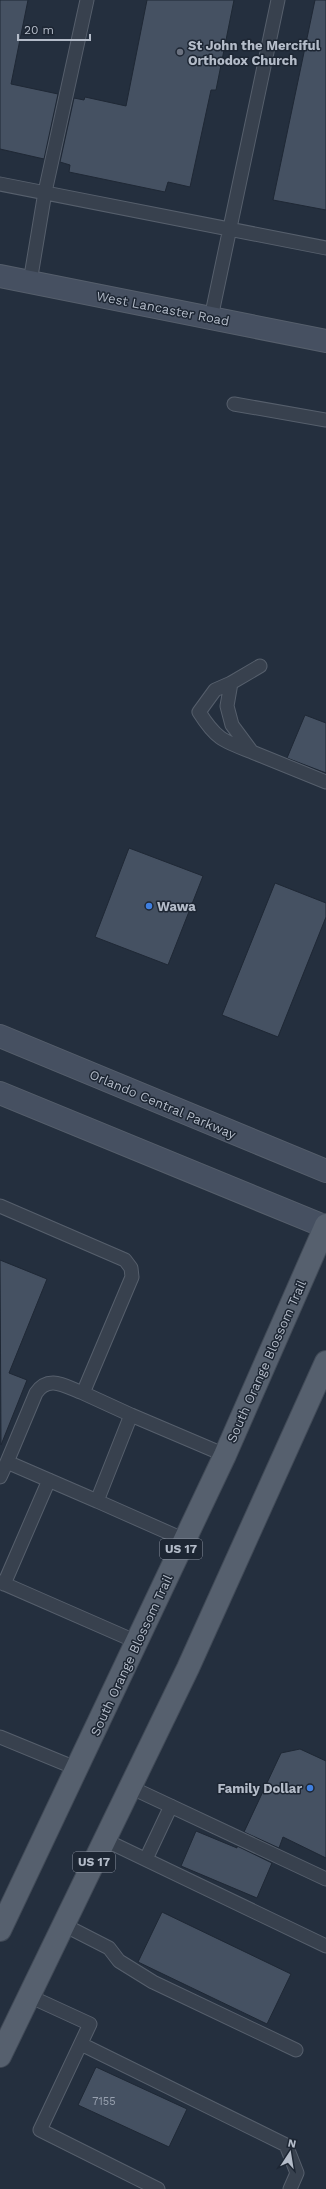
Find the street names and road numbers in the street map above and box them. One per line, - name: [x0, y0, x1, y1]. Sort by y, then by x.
- street label: West Lancaster Road: [95, 288, 231, 329]
- street label: Orlando Central Parkway: [87, 1067, 238, 1142]
- street label: South Orange Blossom Trail: [224, 1278, 309, 1445]
- road number: US 17: [160, 1539, 202, 1559]
- street label: South Orange Blossom Trail: [87, 1572, 175, 1738]
- road number: US 17: [73, 1852, 115, 1872]

